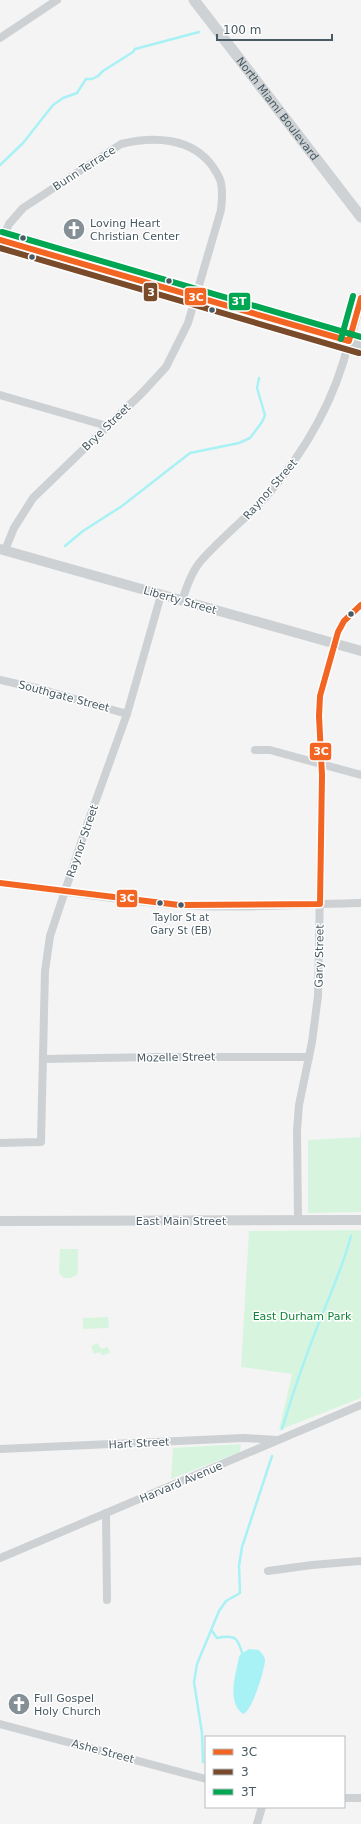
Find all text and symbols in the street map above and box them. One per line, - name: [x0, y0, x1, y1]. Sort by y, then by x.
- scale bar: [217, 16, 332, 42]
- text: 100 m: [223, 23, 261, 37]
- street label: North Miami Boulevard: [233, 55, 321, 163]
- street label: Bunn Terrace: [51, 143, 118, 193]
- church icon: Loving Heart Christian Center: [61, 216, 87, 242]
- place label: Loving Heart Christian Center: [90, 217, 180, 243]
- unlabelled marker: [18, 233, 28, 243]
- unlabelled marker: [27, 252, 37, 262]
- unlabelled marker: [164, 276, 174, 286]
- line badge: 3: [143, 282, 158, 302]
- text: 3: [147, 286, 155, 299]
- line badge: 3C: [184, 287, 207, 306]
- text: 3C: [188, 291, 204, 304]
- line badge: 3T: [228, 292, 251, 311]
- text: 3T: [231, 295, 247, 308]
- unlabelled marker: [207, 305, 217, 315]
- street label: Brye Street: [79, 401, 134, 454]
- street label: Raynor Street: [241, 456, 301, 522]
- street label: Liberty Street: [142, 584, 218, 617]
- unlabelled marker: [346, 609, 356, 619]
- street label: Southgate Street: [17, 678, 111, 715]
- line badge: 3C: [309, 742, 332, 761]
- text: 3C: [313, 745, 329, 758]
- street label: Raynor Street: [64, 803, 101, 879]
- line badge: 3C: [116, 889, 138, 908]
- text: 3C: [119, 892, 135, 905]
- unlabelled marker: [155, 898, 165, 908]
- marker: Taylor St at Gary St (EB): [176, 900, 186, 910]
- place label: Taylor St at Gary St (EB): [150, 912, 212, 936]
- street label: Gary Street: [312, 924, 327, 988]
- street label: Mozelle Street: [137, 1050, 216, 1065]
- street label: East Main Street: [136, 1215, 227, 1228]
- park label: East Durham Park: [253, 1310, 352, 1323]
- street label: Hart Street: [108, 1435, 170, 1452]
- street label: Harvard Avenue: [138, 1459, 225, 1506]
- church icon: Full Gospel Holy Church: [6, 1691, 32, 1717]
- place label: Full Gospel Holy Church: [34, 1692, 101, 1718]
- legend: [205, 1736, 345, 1808]
- street label: Ashe Street: [70, 1737, 136, 1766]
- text: 3C: [241, 1745, 257, 1759]
- text: 3: [241, 1765, 249, 1779]
- text: 3T: [241, 1785, 257, 1799]

